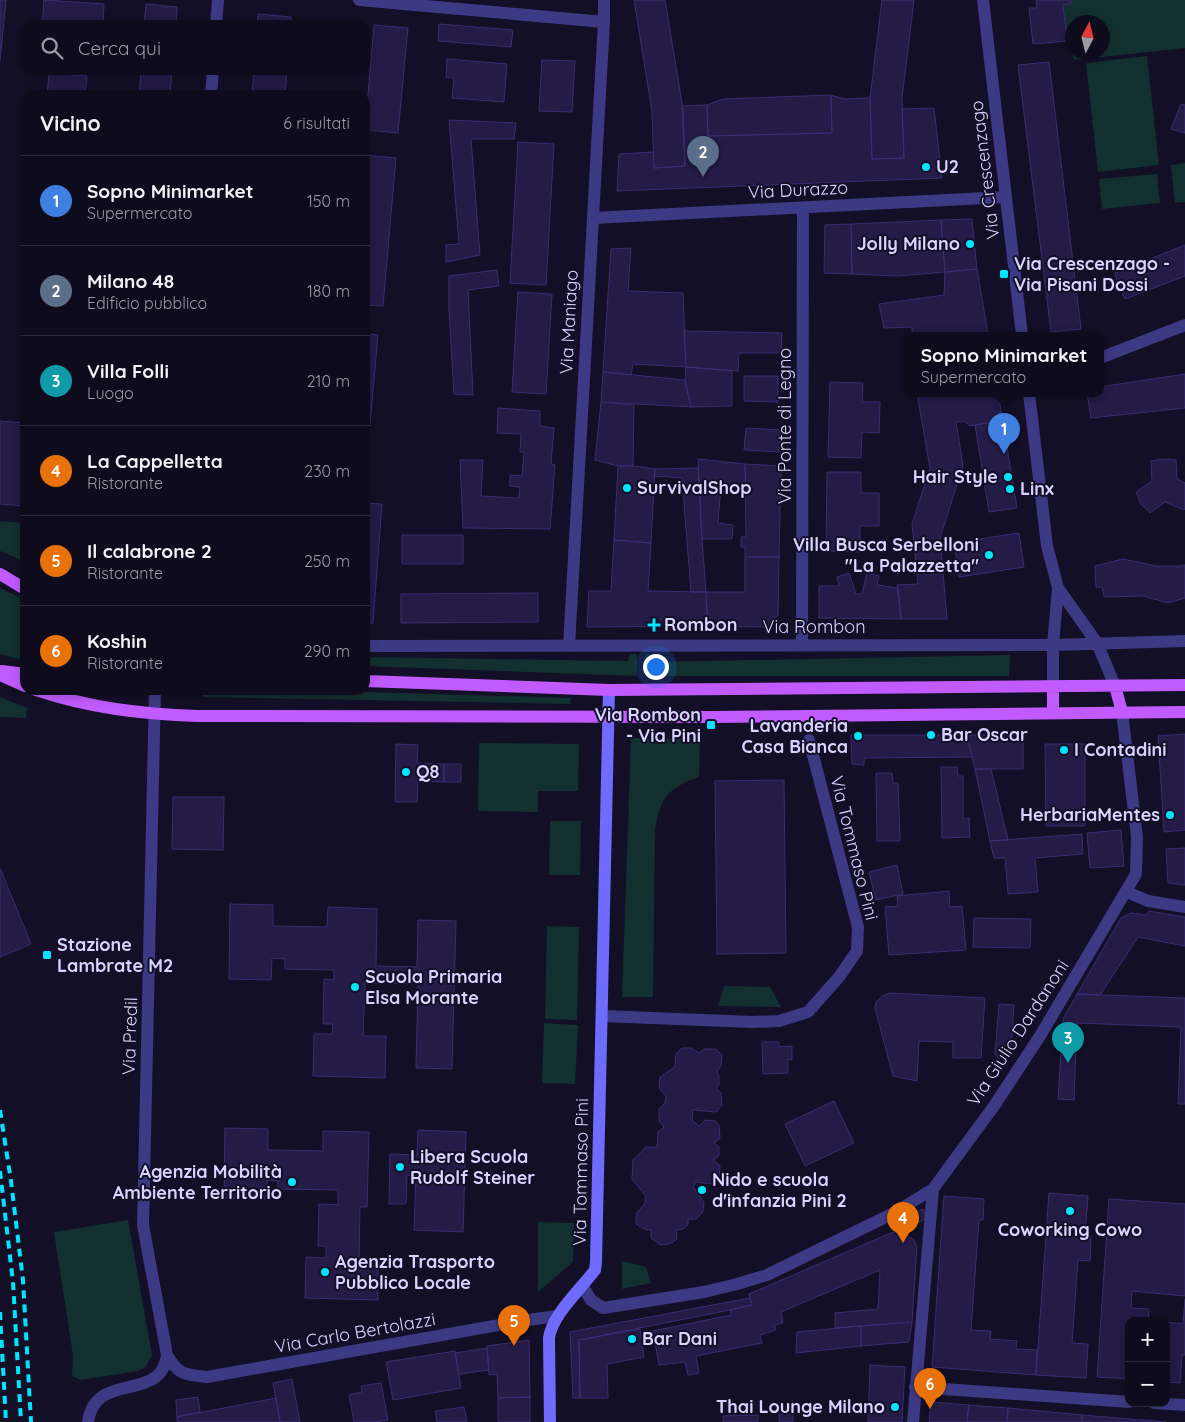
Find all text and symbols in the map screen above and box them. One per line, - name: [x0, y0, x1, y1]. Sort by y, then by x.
- north arrow: [1065, 15, 1110, 60]
- search box: [20, 20, 370, 75]
- icon: search: [38, 34, 66, 62]
- text: Cerca qui: [78, 36, 161, 60]
- street label: Via Crescenzago: [965, 99, 1004, 241]
- text: Vicino: [40, 110, 101, 136]
- text: 6 risultati: [283, 113, 350, 133]
- pin: 2: [687, 136, 719, 177]
- place label: U2: [936, 155, 959, 178]
- marker: U2: [920, 161, 932, 173]
- street label: Via Durazzo: [747, 175, 849, 204]
- text: Sopno Minimarket: [87, 179, 254, 203]
- text: 1: [53, 191, 59, 211]
- text: 150 m: [307, 191, 350, 211]
- text: Supermercato: [87, 203, 192, 223]
- place label: Jolly Milano: [857, 232, 960, 255]
- marker: Jolly Milano: [964, 238, 976, 250]
- place label: Via Crescenzago - Via Pisani Dossi: [1014, 252, 1170, 296]
- marker: Via Crescenzago - Via Pisani Dossi: [998, 268, 1010, 280]
- text: Milano 48: [87, 269, 174, 293]
- street label: Via Maniago: [554, 269, 583, 375]
- text: 2: [51, 281, 61, 301]
- text: 180 m: [307, 281, 350, 301]
- text: Edificio pubblico: [87, 293, 207, 313]
- popup: [904, 332, 1104, 397]
- text: Sopno Minimarket: [921, 343, 1087, 367]
- street label: Via Ponte di Legno: [773, 348, 796, 504]
- text: Villa Folli: [87, 359, 169, 383]
- text: Supermercato: [921, 367, 1026, 387]
- text: 3: [52, 371, 60, 391]
- text: 210 m: [307, 371, 350, 391]
- text: Luogo: [87, 383, 134, 403]
- pin: 1: [988, 413, 1020, 454]
- text: La Cappelletta: [87, 449, 223, 473]
- text: 4: [51, 461, 61, 481]
- text: 230 m: [304, 461, 350, 481]
- place label: Hair Style: [913, 465, 998, 488]
- marker: Hair Style: [1002, 471, 1014, 483]
- text: Ristorante: [87, 473, 163, 493]
- place label: SurvivalShop: [637, 476, 751, 499]
- place label: Linx: [1020, 477, 1054, 500]
- marker: SurvivalShop: [621, 482, 633, 494]
- marker: Linx: [1004, 483, 1016, 495]
- place label: Villa Busca Serbelloni "La Palazzetta": [793, 533, 979, 577]
- text: Il calabrone 2: [87, 539, 212, 563]
- marker: Villa Busca Serbelloni "La Palazzetta": [983, 549, 995, 561]
- text: 5: [51, 551, 61, 571]
- text: 250 m: [304, 551, 350, 571]
- text: Ristorante: [87, 563, 163, 583]
- place label: Rombon: [664, 613, 737, 636]
- street label: Via Rombon: [762, 615, 866, 638]
- marker: Rombon: [648, 619, 660, 631]
- text: Koshin: [87, 629, 147, 653]
- text: 6: [52, 641, 60, 661]
- text: 290 m: [304, 641, 350, 661]
- text: Ristorante: [87, 653, 163, 673]
- your location: [643, 654, 669, 680]
- place label: Via Rombon - Via Pini: [595, 703, 701, 747]
- place label: Lavanderia Casa Bianca: [742, 714, 848, 758]
- marker: Via Rombon - Via Pini: [705, 719, 717, 731]
- place label: Bar Oscar: [941, 723, 1028, 746]
- marker: Bar Oscar: [925, 729, 937, 741]
- marker: Lavanderia Casa Bianca: [852, 730, 864, 742]
- place label: I Contadini: [1074, 738, 1166, 761]
- marker: I Contadini: [1058, 744, 1070, 756]
- place label: Q8: [416, 760, 440, 783]
- marker: Q8: [400, 766, 412, 778]
- street label: Via Tommaso Pini: [825, 773, 884, 922]
- place label: HerbariaMentes: [1020, 803, 1160, 826]
- marker: HerbariaMentes: [1164, 809, 1176, 821]
- place label: Stazione Lambrate M2: [57, 933, 173, 977]
- marker: Stazione Lambrate M2: [41, 949, 53, 961]
- street label: Via Giulio Dardanoni: [962, 955, 1073, 1110]
- place label: Scuola Primaria Elsa Morante: [365, 965, 502, 1009]
- marker: Scuola Primaria Elsa Morante: [349, 981, 361, 993]
- street label: Via Predil: [117, 997, 142, 1075]
- pin: 3: [1052, 1022, 1084, 1063]
- street label: Via Tommaso Pini: [568, 1098, 593, 1246]
- place label: Libera Scuola Rudolf Steiner: [410, 1145, 535, 1189]
- place label: Agenzia Mobilità Ambiente Territorio: [113, 1160, 282, 1204]
- marker: Libera Scuola Rudolf Steiner: [394, 1161, 406, 1173]
- place label: Nido e scuola d'infanzia Pini 2: [712, 1168, 847, 1212]
- marker: Agenzia Mobilità Ambiente Territorio: [286, 1176, 298, 1188]
- marker: Nido e scuola d'infanzia Pini 2: [696, 1184, 708, 1196]
- pin: 4: [887, 1202, 919, 1243]
- marker: Coworking Cowo: [1064, 1205, 1076, 1217]
- place label: Coworking Cowo: [998, 1218, 1142, 1241]
- place label: Agenzia Trasporto Pubblico Locale: [335, 1250, 495, 1294]
- marker: Agenzia Trasporto Pubblico Locale: [319, 1266, 331, 1278]
- pin: 5: [498, 1305, 530, 1346]
- street label: Via Carlo Bertolazzi: [273, 1307, 437, 1358]
- map controls: [1125, 1317, 1170, 1407]
- button: +: [1125, 1317, 1170, 1362]
- place label: Bar Dani: [642, 1327, 717, 1350]
- marker: Bar Dani: [626, 1333, 638, 1345]
- button: −: [1125, 1362, 1170, 1407]
- pin: 6: [914, 1368, 946, 1409]
- place label: Thai Lounge Milano: [716, 1395, 885, 1418]
- marker: Thai Lounge Milano: [889, 1401, 901, 1413]

